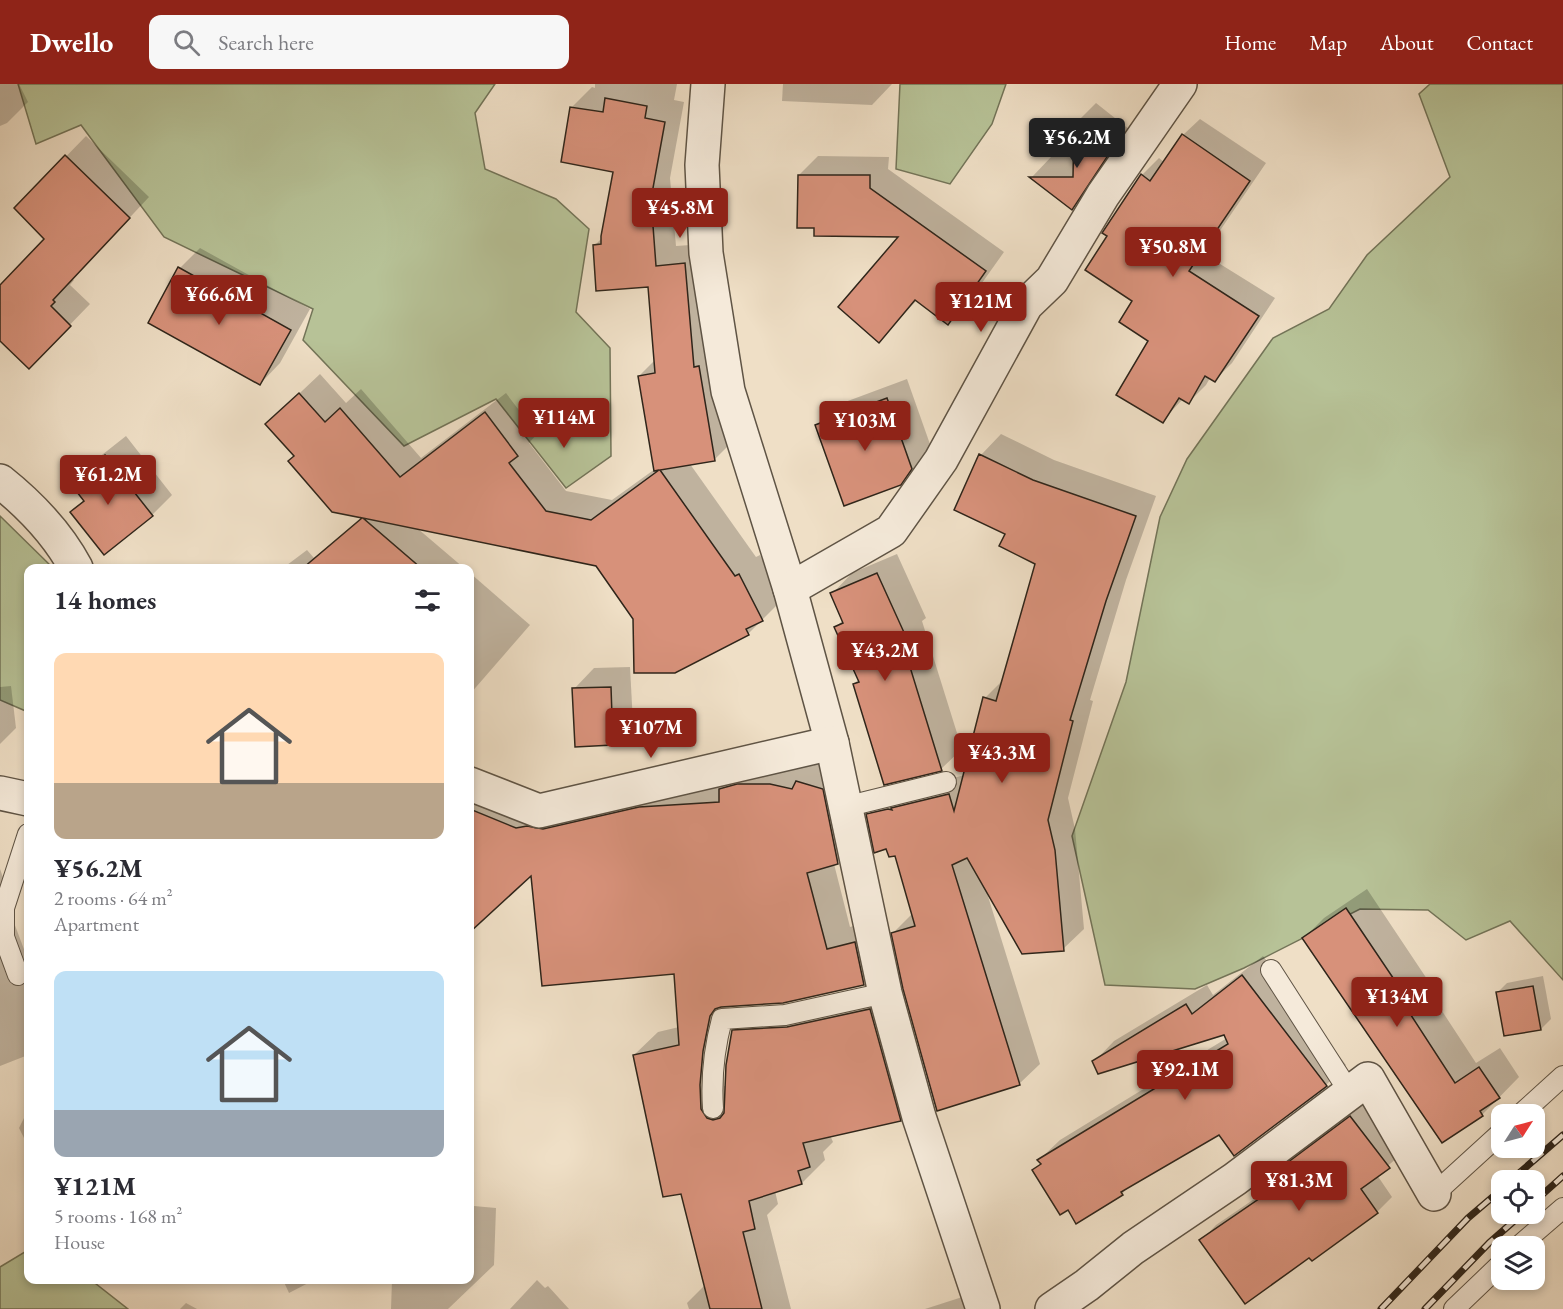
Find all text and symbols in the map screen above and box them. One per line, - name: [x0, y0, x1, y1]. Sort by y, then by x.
- search box: [149, 15, 569, 69]
- text: Dwello: [30, 24, 113, 60]
- icon: search: [170, 26, 203, 59]
- text: Search here: [218, 28, 314, 57]
- text: Home: [1224, 29, 1276, 56]
- text: Map: [1309, 29, 1347, 56]
- text: About: [1380, 29, 1433, 56]
- text: Contact: [1466, 29, 1533, 56]
- pin: ¥56.2M: [1028, 118, 1126, 169]
- text: ¥56.2M: [1043, 124, 1111, 150]
- pin: ¥45.8M: [631, 188, 729, 239]
- text: ¥45.8M: [646, 194, 714, 220]
- pin: ¥50.8M: [1124, 227, 1222, 278]
- text: ¥50.8M: [1139, 233, 1207, 259]
- pin: ¥66.6M: [170, 275, 268, 326]
- text: ¥66.6M: [185, 281, 253, 307]
- pin: ¥121M: [939, 282, 1023, 333]
- text: ¥121M: [949, 288, 1013, 314]
- pin: ¥114M: [522, 398, 606, 449]
- pin: ¥103M: [823, 401, 907, 452]
- text: ¥114M: [532, 404, 596, 430]
- text: ¥103M: [833, 407, 897, 433]
- pin: ¥61.2M: [59, 455, 157, 506]
- text: ¥61.2M: [74, 461, 142, 487]
- text: 14 homes: [54, 583, 156, 617]
- icon: filters: [411, 584, 444, 617]
- pin: ¥43.2M: [836, 631, 934, 682]
- text: ¥43.2M: [851, 637, 919, 663]
- icon: home: [195, 692, 303, 800]
- pin: ¥107M: [609, 708, 693, 759]
- text: ¥107M: [619, 714, 683, 740]
- pin: ¥43.3M: [953, 733, 1051, 784]
- text: ¥43.3M: [968, 739, 1036, 765]
- text: ¥56.2M: [54, 851, 143, 885]
- text: 2 rooms · 64 m²: [54, 885, 173, 911]
- text: Apartment: [54, 911, 139, 937]
- pin: ¥134M: [1355, 977, 1439, 1028]
- text: ¥134M: [1365, 983, 1429, 1009]
- icon: home: [195, 1010, 303, 1118]
- pin: ¥92.1M: [1136, 1050, 1234, 1101]
- text: ¥92.1M: [1151, 1056, 1219, 1082]
- north arrow: [1491, 1104, 1545, 1158]
- map controls: [1491, 1104, 1545, 1290]
- pin: ¥81.3M: [1250, 1161, 1348, 1212]
- text: ¥81.3M: [1265, 1167, 1333, 1193]
- text: ¥121M: [54, 1169, 136, 1203]
- button: locate: [1491, 1170, 1545, 1224]
- text: 5 rooms · 168 m²: [54, 1203, 182, 1229]
- text: House: [54, 1229, 105, 1255]
- button: layers: [1491, 1236, 1545, 1290]

